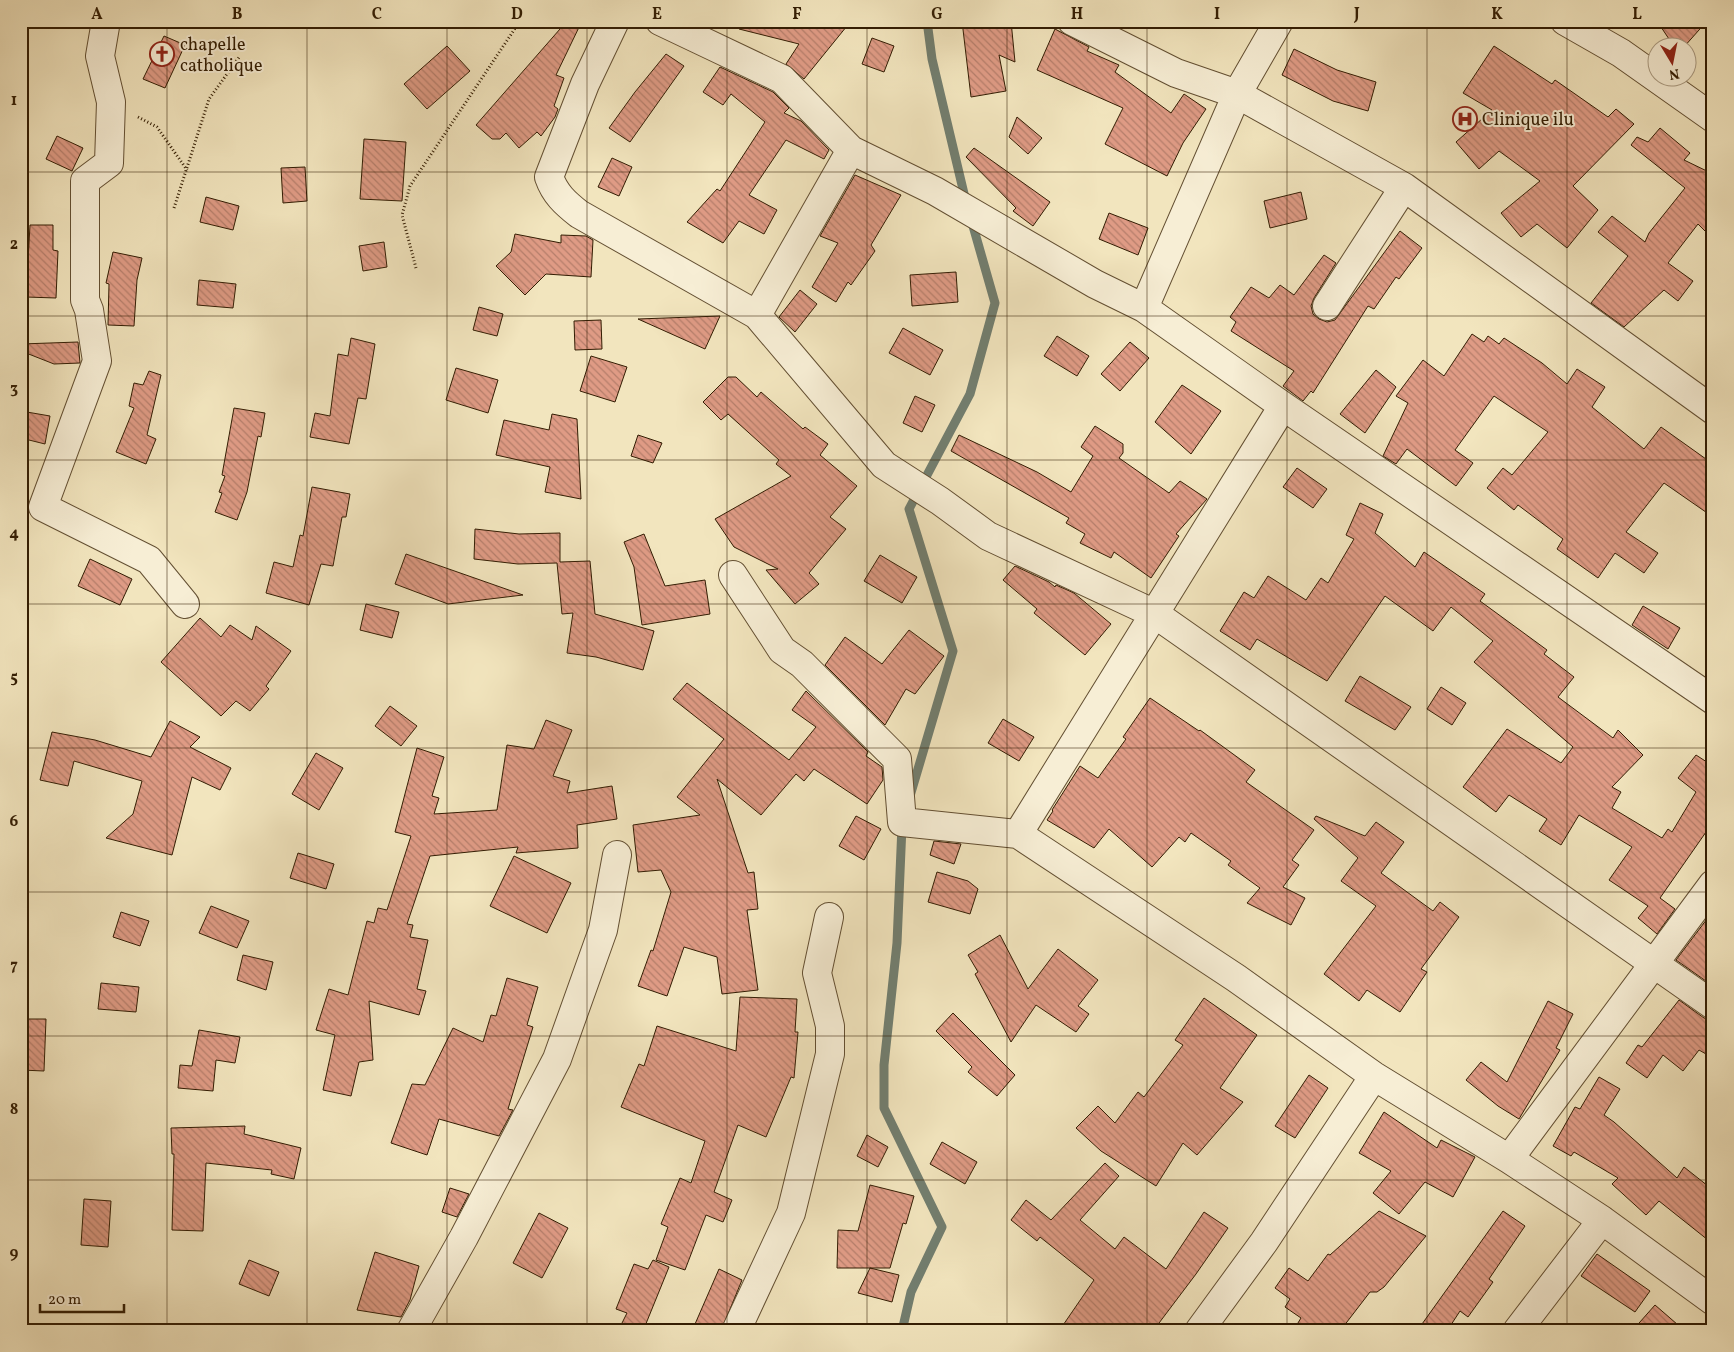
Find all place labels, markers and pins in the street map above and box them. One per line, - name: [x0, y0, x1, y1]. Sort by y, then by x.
- place label: chapelle catholique: [180, 33, 263, 79]
- church icon: chapelle catholique: [149, 41, 175, 67]
- hospital icon: Clinique ilu: [1452, 106, 1478, 132]
- place label: Clinique ilu: [1482, 108, 1574, 133]

